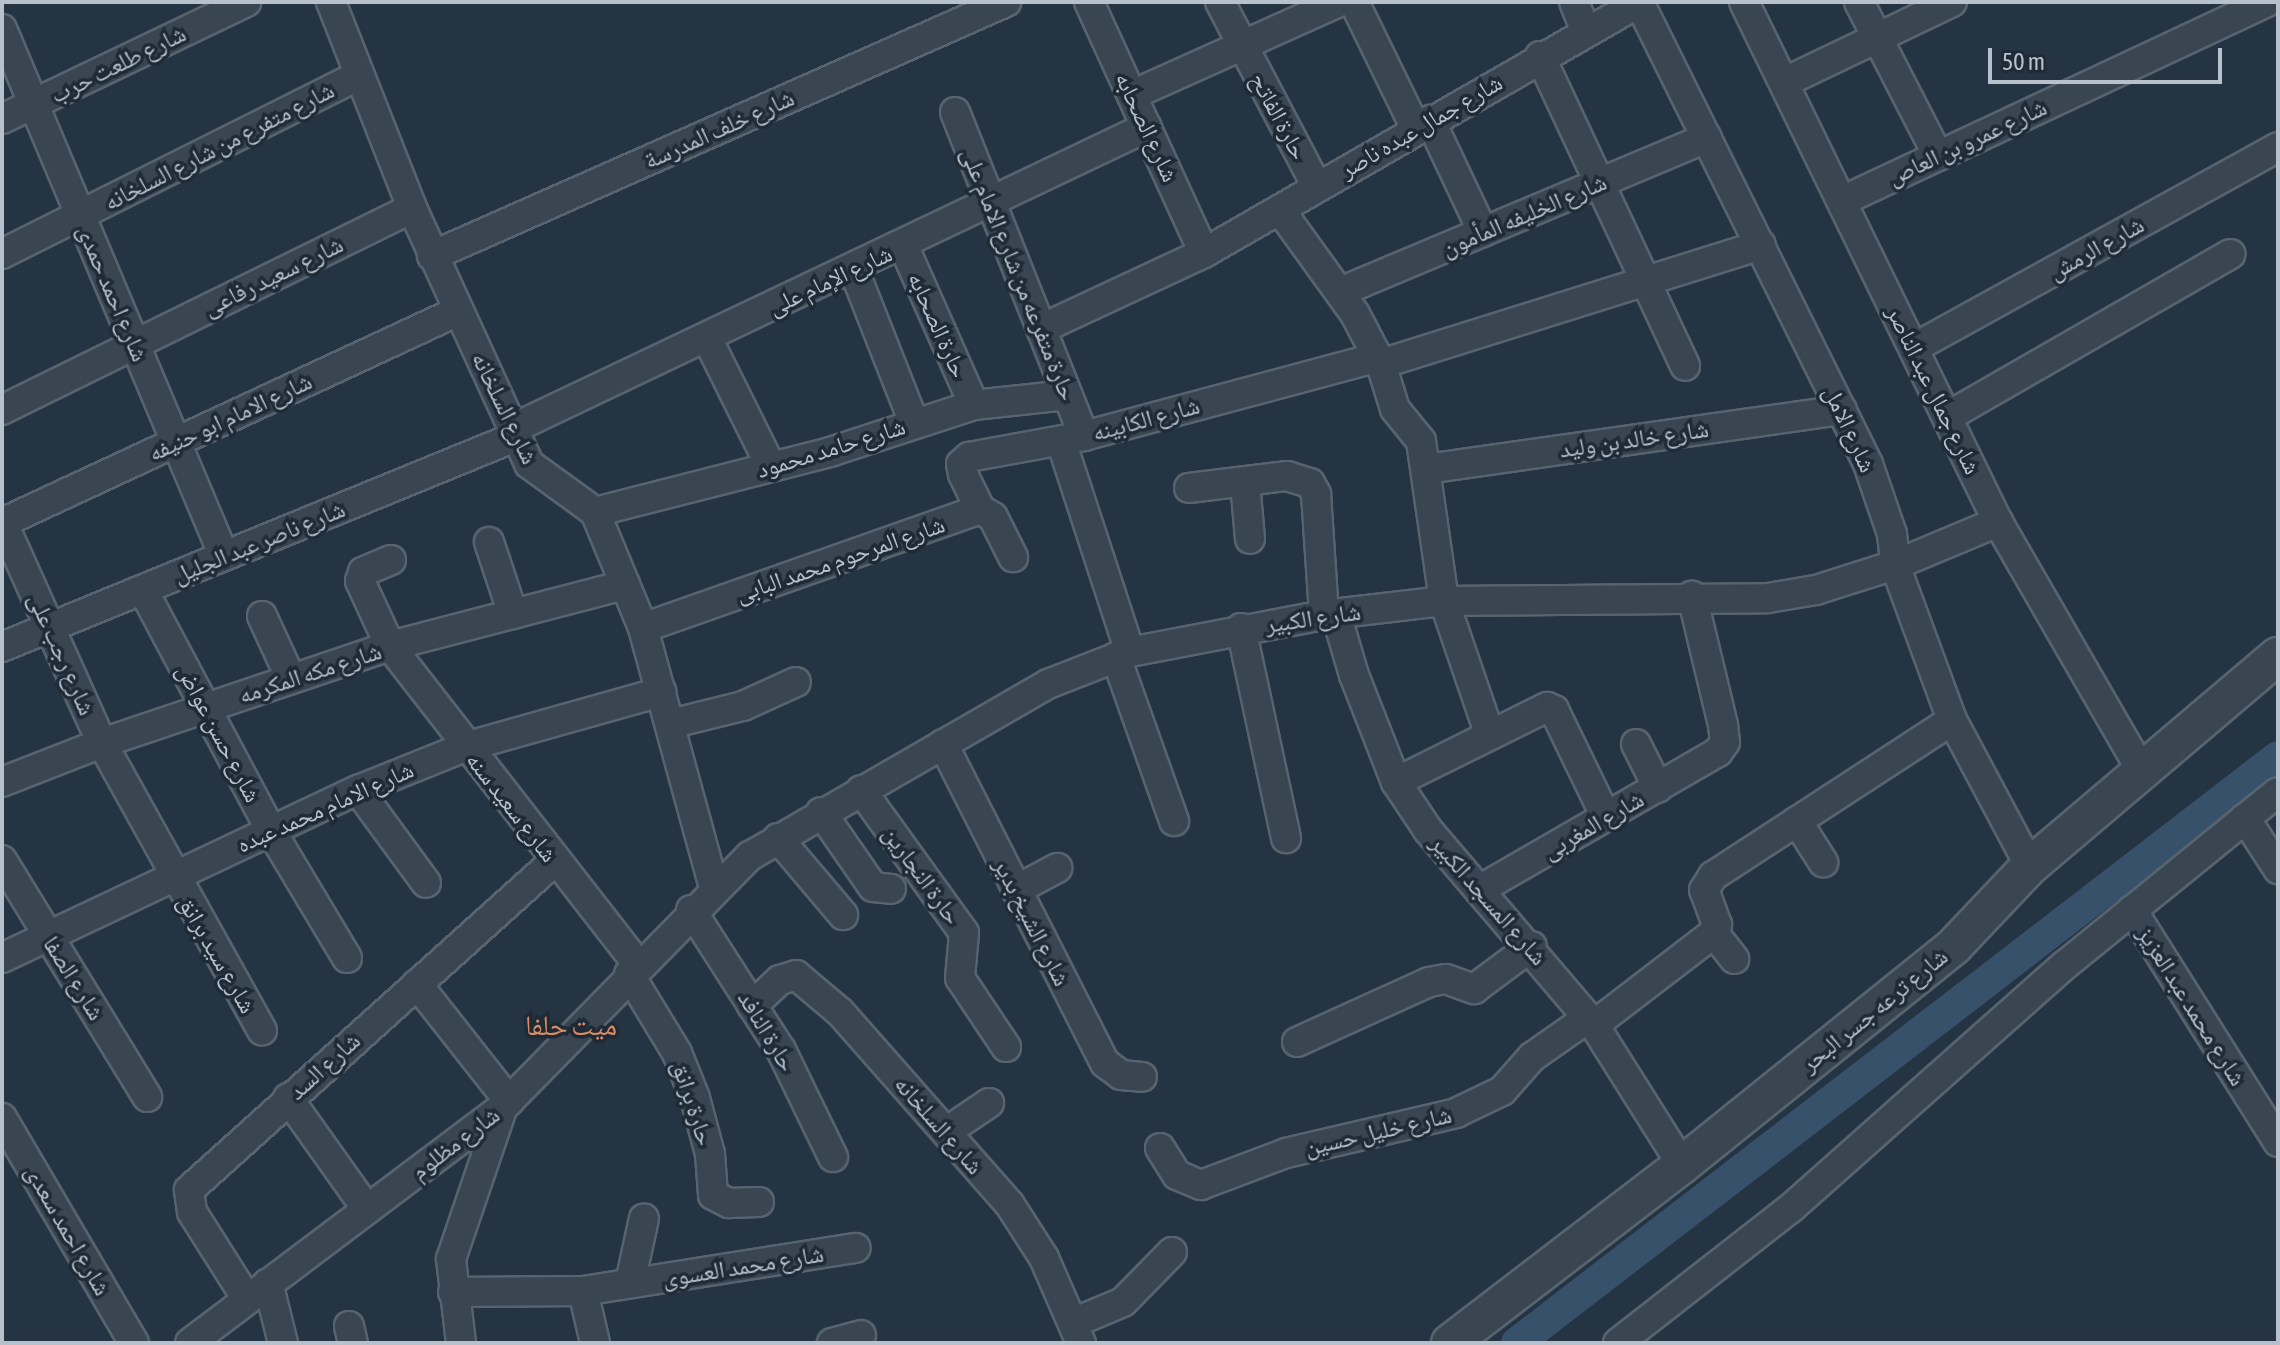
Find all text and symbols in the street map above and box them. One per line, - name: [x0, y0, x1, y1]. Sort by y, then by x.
- street label: شارع طلعت حرب: [46, 19, 190, 109]
- scale bar: [1992, 32, 2226, 82]
- text: 50 m: [2002, 48, 2045, 75]
- street label: شارع الصحابه: [1109, 67, 1185, 187]
- street label: حارة الفاتح: [1244, 68, 1314, 164]
- street label: شارع جمال عبده ناصر: [1335, 68, 1507, 184]
- street label: شارع متفرع من شارع السلخانه: [99, 75, 339, 217]
- street label: شارع خلف المدرسة: [640, 83, 798, 175]
- street label: شارع عمرو بن العاص: [1883, 93, 2051, 191]
- street label: حارة متفرعه من شارع الامام على: [955, 143, 1083, 405]
- street label: شارع الخليفه المأمون: [1437, 167, 1611, 263]
- street label: شارع الرمش: [2043, 210, 2149, 286]
- street label: شارع احمد حمدى: [71, 220, 155, 366]
- street label: شارع سعيد رفاعى: [198, 230, 348, 322]
- street label: شارع الإمام على: [763, 239, 897, 321]
- street label: حارة الصحابه: [902, 268, 974, 382]
- street label: شارع جمال عبد الناصر: [1881, 301, 1987, 479]
- street label: شارع السلخانه: [466, 347, 544, 469]
- street label: شارع الامام ابو حنيفه: [144, 367, 316, 467]
- street label: شارع الامل: [1817, 381, 1883, 477]
- street label: شارع الكابينه: [1089, 391, 1203, 447]
- street label: شارع حامد محمود: [753, 412, 909, 484]
- street label: شارع خالد بن وليد: [1558, 414, 1710, 464]
- street label: شارع ناصر عبد الجليل: [169, 494, 349, 590]
- street label: شارع المرحوم محمد البابى: [732, 510, 948, 608]
- street label: شارع رجب على: [22, 588, 102, 720]
- street label: شارع الكبير: [1263, 597, 1363, 639]
- street label: شارع مكه المكرمه: [235, 636, 385, 710]
- street label: شارع حسن عواض: [170, 659, 268, 807]
- street label: شارع سعيد سنه: [460, 746, 564, 868]
- street label: شارع الامام محمد عبده: [232, 755, 418, 859]
- street label: شارع المغربى: [1537, 784, 1649, 866]
- street label: حارة النجارين: [877, 820, 967, 930]
- street label: شارع المسجد الكبير: [1425, 829, 1553, 971]
- street label: شارع الشيخ بدير: [988, 853, 1076, 991]
- street label: شارع سيد برانق: [172, 890, 262, 1018]
- street label: شارع محمد عبد العزيز: [2131, 921, 2253, 1091]
- street label: شارع الصفا: [37, 931, 111, 1025]
- street label: شارع ترعه جسر البحر: [1795, 942, 1953, 1078]
- street label: حارة النافد: [732, 985, 802, 1077]
- district label: ميت حلفا: [525, 1008, 617, 1042]
- street label: شارع السد: [282, 1026, 366, 1106]
- street label: حارة برانق: [666, 1057, 720, 1149]
- street label: شارع السلخانه: [888, 1070, 990, 1180]
- street label: شارع مظلوم: [405, 1100, 505, 1186]
- street label: شارع خليل حسين: [1302, 1100, 1454, 1162]
- street label: شارع احمد سعدى: [19, 1159, 117, 1301]
- street label: شارع محمد العسوى: [660, 1239, 826, 1293]

